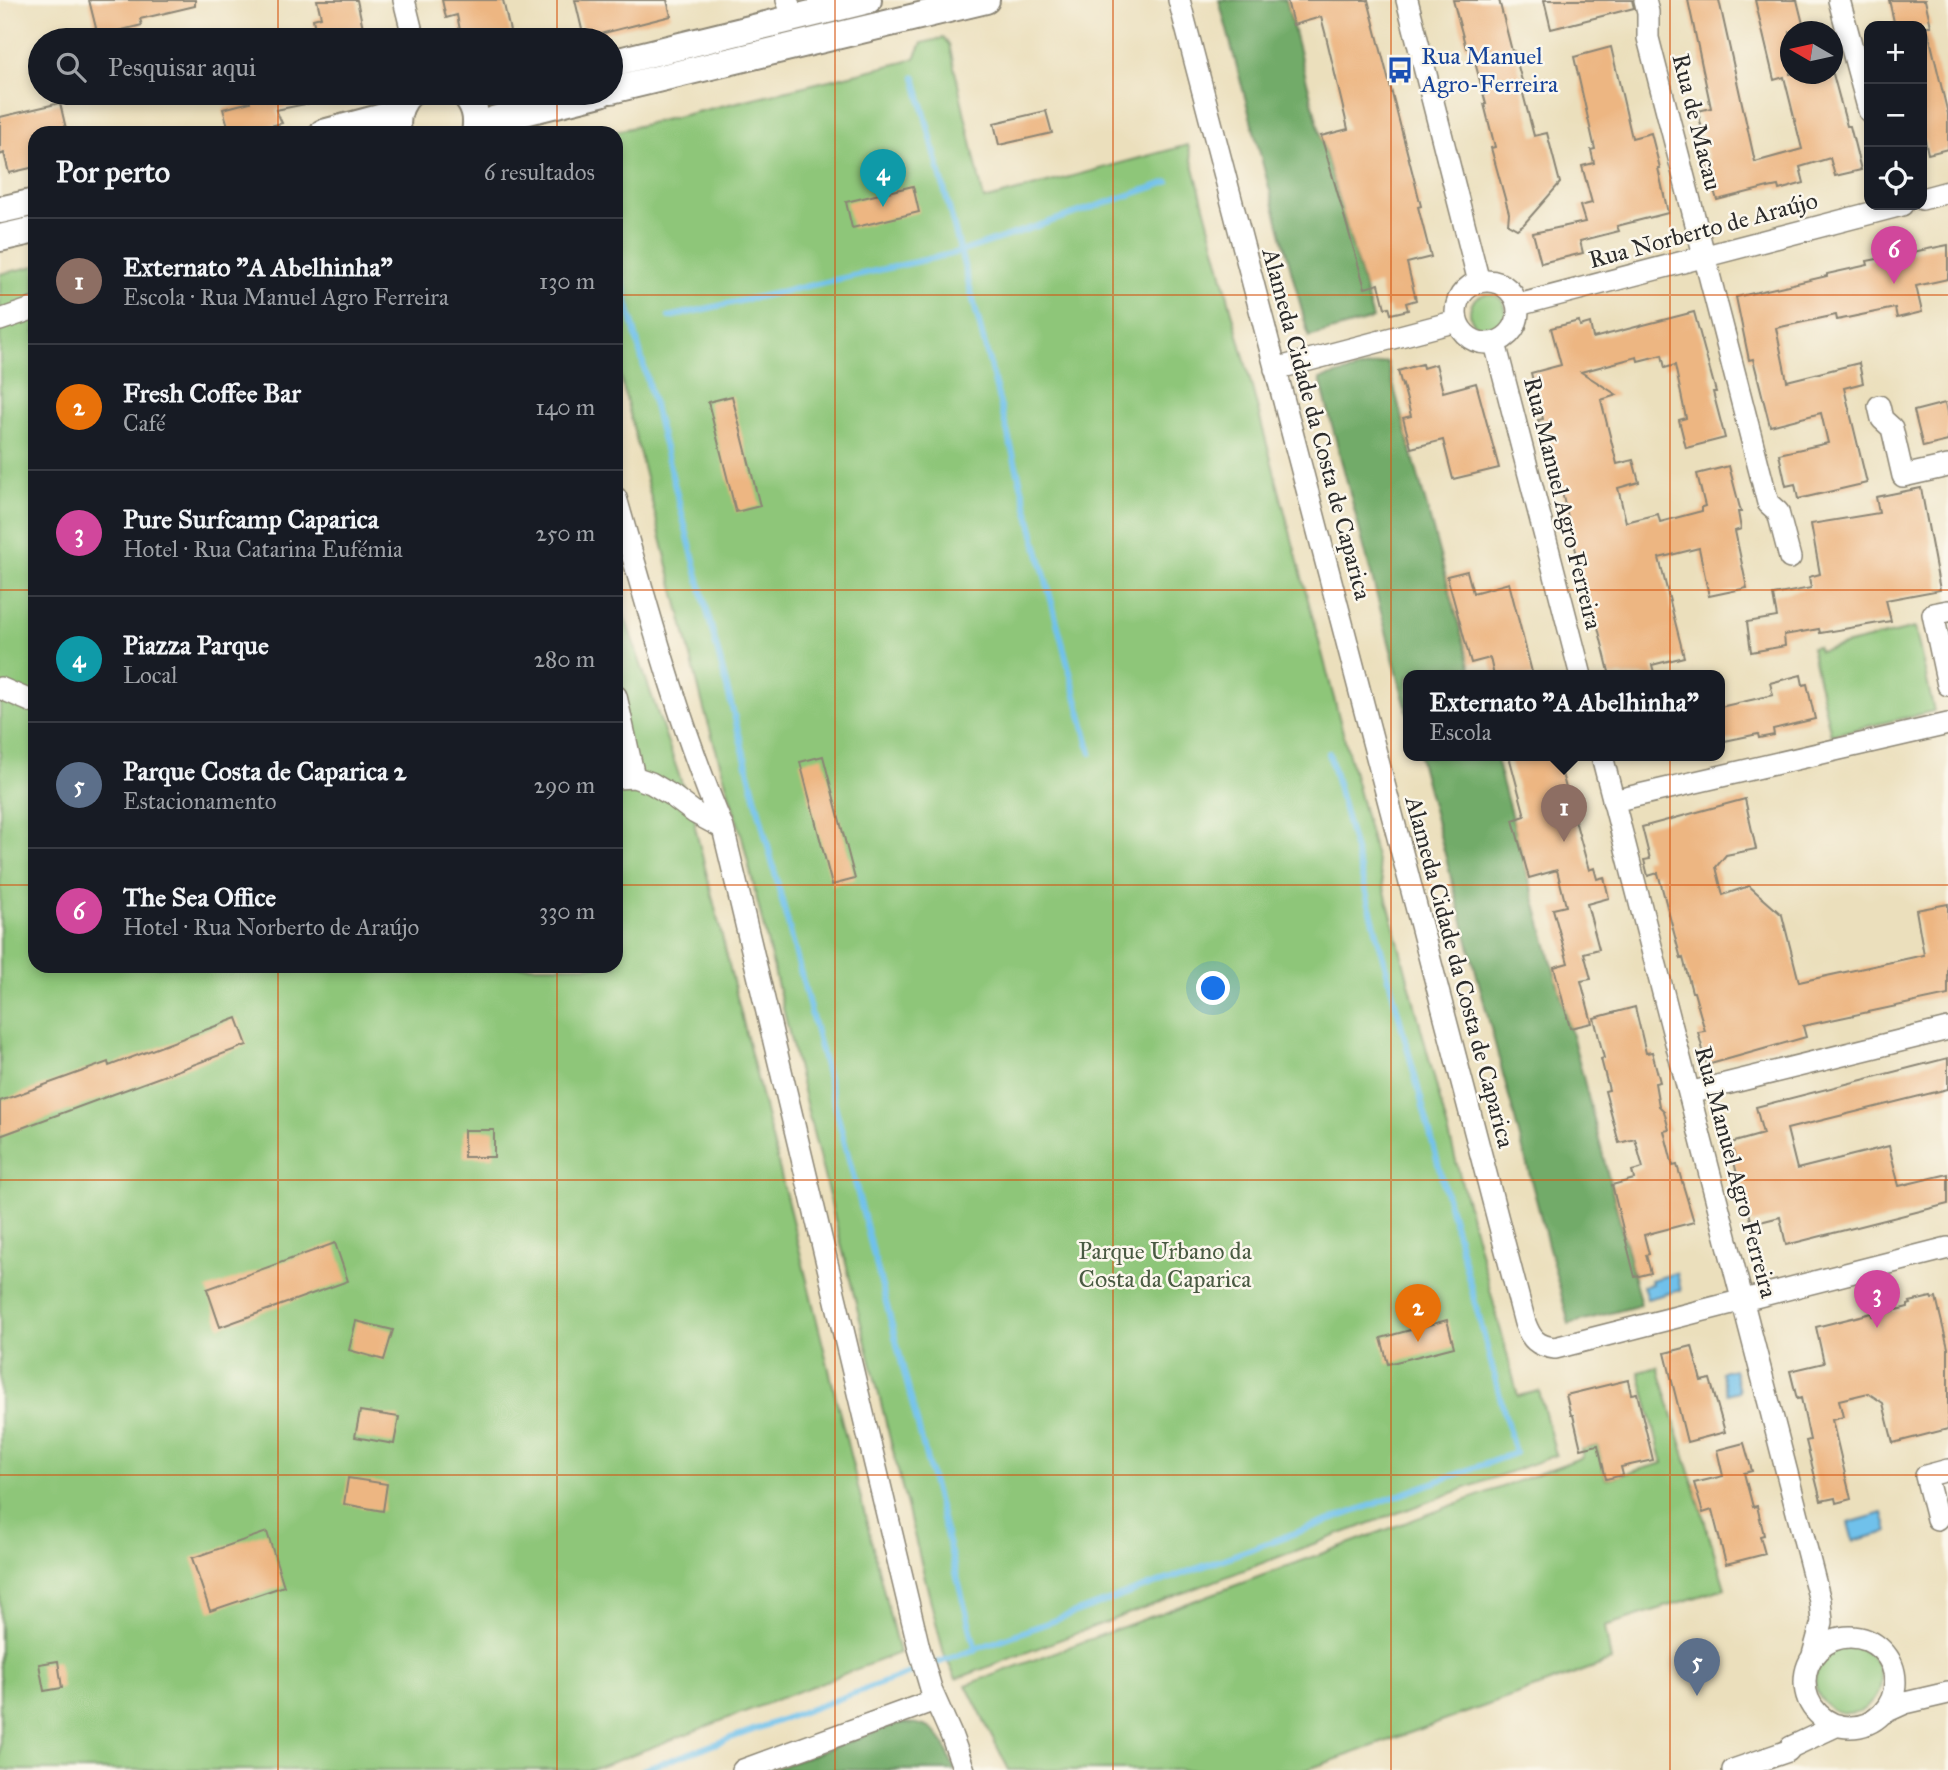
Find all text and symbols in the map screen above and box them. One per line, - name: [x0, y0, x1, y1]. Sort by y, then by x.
- north arrow: [1780, 21, 1843, 84]
- map controls: [1864, 21, 1927, 210]
- button: +: [1864, 21, 1927, 84]
- search box: [28, 28, 623, 105]
- place label: Rua Manuel Agro-Ferreira: [1420, 41, 1559, 99]
- icon: search: [52, 48, 90, 86]
- street label: Rua de Macau: [1666, 50, 1729, 194]
- text: Pesquisar aqui: [108, 51, 256, 83]
- bus stop icon: Rua Manuel Agro-Ferreira: [1385, 55, 1415, 85]
- button: −: [1864, 84, 1927, 147]
- button: locate: [1864, 147, 1927, 210]
- pin: 4: [860, 149, 906, 207]
- text: Por perto: [56, 154, 170, 190]
- text: 6 resultados: [484, 158, 595, 186]
- street label: Rua Norberto de Araújo: [1585, 185, 1821, 275]
- pin: 6: [1871, 226, 1917, 284]
- street label: Alameda Cidade da Costa de Caparica: [1255, 244, 1379, 604]
- text: Externato "A Abelhinha": [123, 251, 393, 283]
- text: 1: [74, 267, 84, 295]
- text: 130 m: [539, 267, 595, 295]
- text: Escola · Rua Manuel Agro Ferreira: [123, 283, 449, 311]
- street label: Rua Manuel Agro Ferreira: [1517, 374, 1609, 633]
- text: Fresh Coffee Bar: [123, 377, 301, 409]
- text: 2: [73, 393, 85, 421]
- text: 140 m: [535, 393, 595, 421]
- text: Café: [123, 409, 166, 437]
- text: Pure Surfcamp Caparica: [123, 503, 379, 535]
- text: 3: [74, 519, 84, 547]
- text: 250 m: [535, 519, 595, 547]
- text: Hotel · Rua Catarina Eufémia: [123, 535, 403, 563]
- text: Piazza Parque: [123, 629, 269, 661]
- text: 4: [73, 645, 85, 673]
- text: 280 m: [534, 645, 595, 673]
- text: Local: [123, 661, 177, 689]
- popup: [1403, 670, 1725, 761]
- text: Externato "A Abelhinha": [1429, 686, 1699, 718]
- text: Escola: [1429, 718, 1491, 746]
- text: Parque Costa de Caparica 2: [123, 755, 406, 787]
- text: 5: [74, 771, 84, 799]
- text: 290 m: [534, 771, 595, 799]
- pin: 1: [1541, 784, 1587, 842]
- text: Estacionamento: [123, 787, 277, 815]
- street label: Alameda Cidade da Costa de Caparica: [1398, 792, 1522, 1152]
- text: The Sea Office: [123, 881, 276, 913]
- text: 6: [73, 897, 85, 925]
- text: 330 m: [539, 897, 595, 925]
- text: Hotel · Rua Norberto de Araújo: [123, 913, 419, 941]
- your location: [1196, 971, 1230, 1005]
- street label: Rua Manuel Agro Ferreira: [1688, 1043, 1784, 1302]
- park label: Parque Urbano da Costa da Caparica: [1078, 1236, 1253, 1294]
- pin: 3: [1854, 1270, 1900, 1328]
- pin: 2: [1395, 1284, 1441, 1342]
- pin: 5: [1674, 1638, 1720, 1696]

